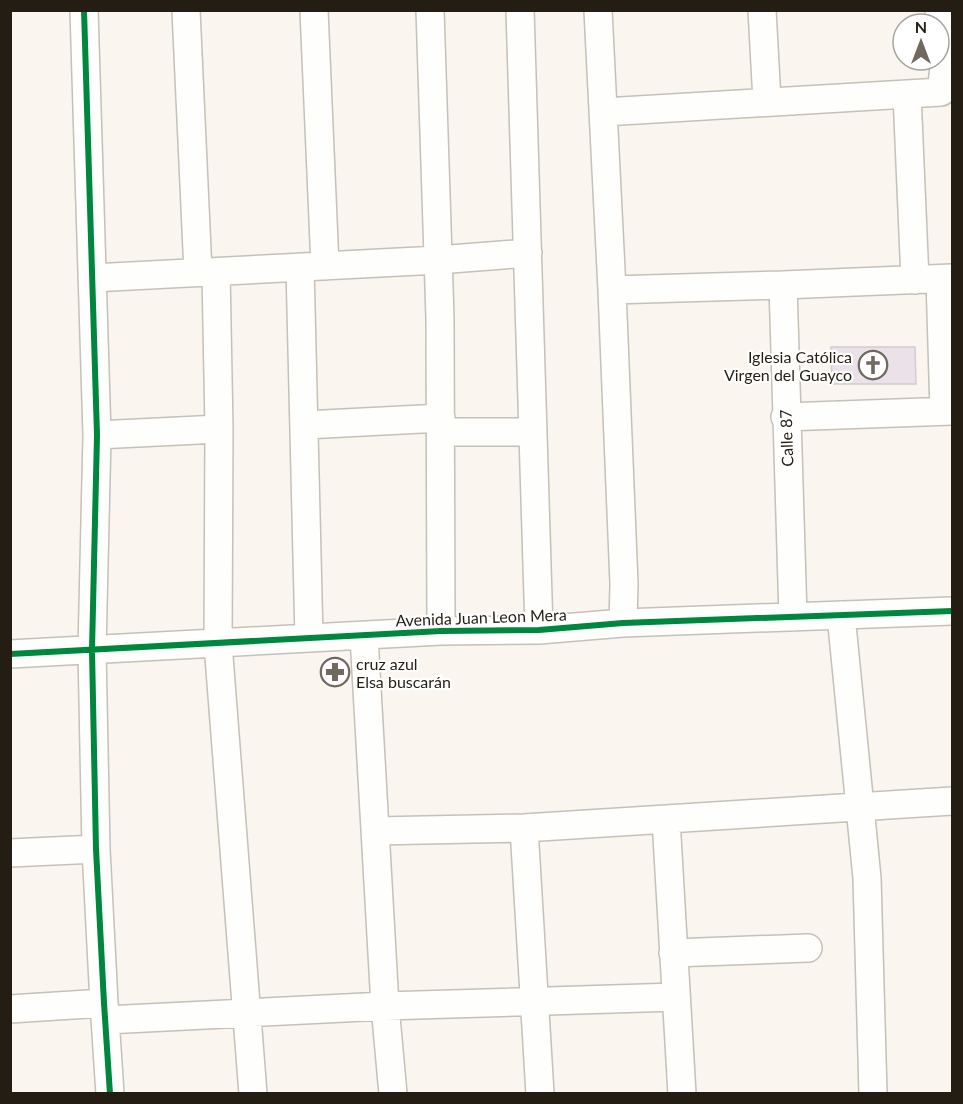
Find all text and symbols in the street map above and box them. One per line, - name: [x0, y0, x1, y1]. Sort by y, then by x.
- north arrow: [891, 12, 951, 72]
- text: N: [915, 17, 927, 36]
- place label: Iglesia Católica Virgen del Guayco: [724, 347, 852, 384]
- church icon: Iglesia Católica Virgen del Guayco: [857, 349, 889, 381]
- street label: Calle 87: [776, 409, 796, 467]
- street label: Avenida Juan Leon Mera: [395, 605, 567, 629]
- place label: cruz azul Elsa buscarán: [356, 654, 451, 691]
- pharmacy icon: cruz azul Elsa buscarán: [319, 656, 351, 688]

